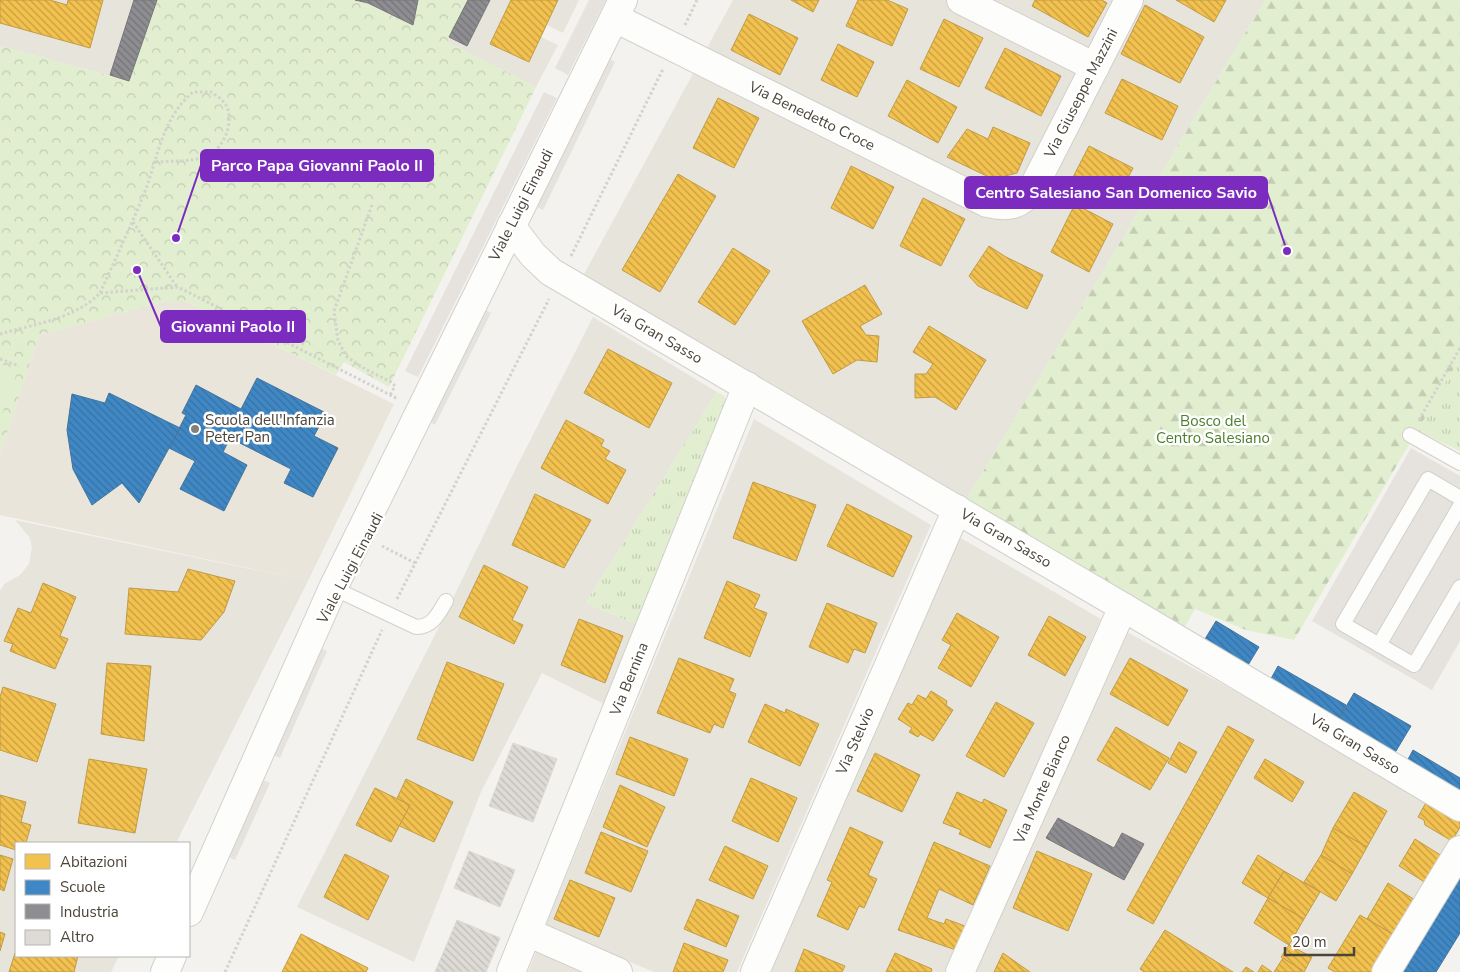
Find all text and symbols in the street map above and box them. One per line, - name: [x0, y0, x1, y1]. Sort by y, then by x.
- street label: Via Giuseppe Mazzini: [1039, 25, 1122, 162]
- street label: Via Benedetto Croce: [745, 76, 878, 155]
- street label: Viale Luigi Einaudi: [484, 146, 558, 265]
- callout: Parco Papa Giovanni Paolo II: [201, 150, 433, 181]
- text: Parco Papa Giovanni Paolo II: [211, 155, 423, 177]
- callout: Centro Salesiano San Domenico Savio: [965, 177, 1267, 208]
- text: Centro Salesiano San Domenico Savio: [975, 182, 1257, 204]
- street label: Via Gran Sasso: [607, 299, 706, 368]
- callout: Giovanni Paolo II: [161, 311, 305, 342]
- text: Giovanni Paolo II: [171, 316, 295, 338]
- place label: Scuola dell'Infanzia Peter Pan: [205, 410, 335, 447]
- park label: Bosco del Centro Salesiano: [1156, 411, 1270, 448]
- marker: Scuola dell'Infanzia Peter Pan: [189, 423, 201, 435]
- street label: Via Gran Sasso: [956, 503, 1055, 572]
- street label: Viale Luigi Einaudi: [312, 509, 388, 628]
- street label: Via Bernina: [605, 639, 653, 720]
- street label: Via Stelvio: [831, 704, 879, 779]
- street label: Via Gran Sasso: [1305, 709, 1404, 779]
- street label: Via Monte Bianco: [1009, 731, 1075, 848]
- legend: [15, 842, 190, 957]
- text: Abitazioni: [60, 852, 127, 872]
- text: Scuole: [60, 877, 105, 897]
- text: Industria: [60, 902, 119, 922]
- scale bar: [1285, 924, 1354, 956]
- text: Altro: [60, 927, 94, 947]
- text: 20 m: [1292, 932, 1327, 952]

